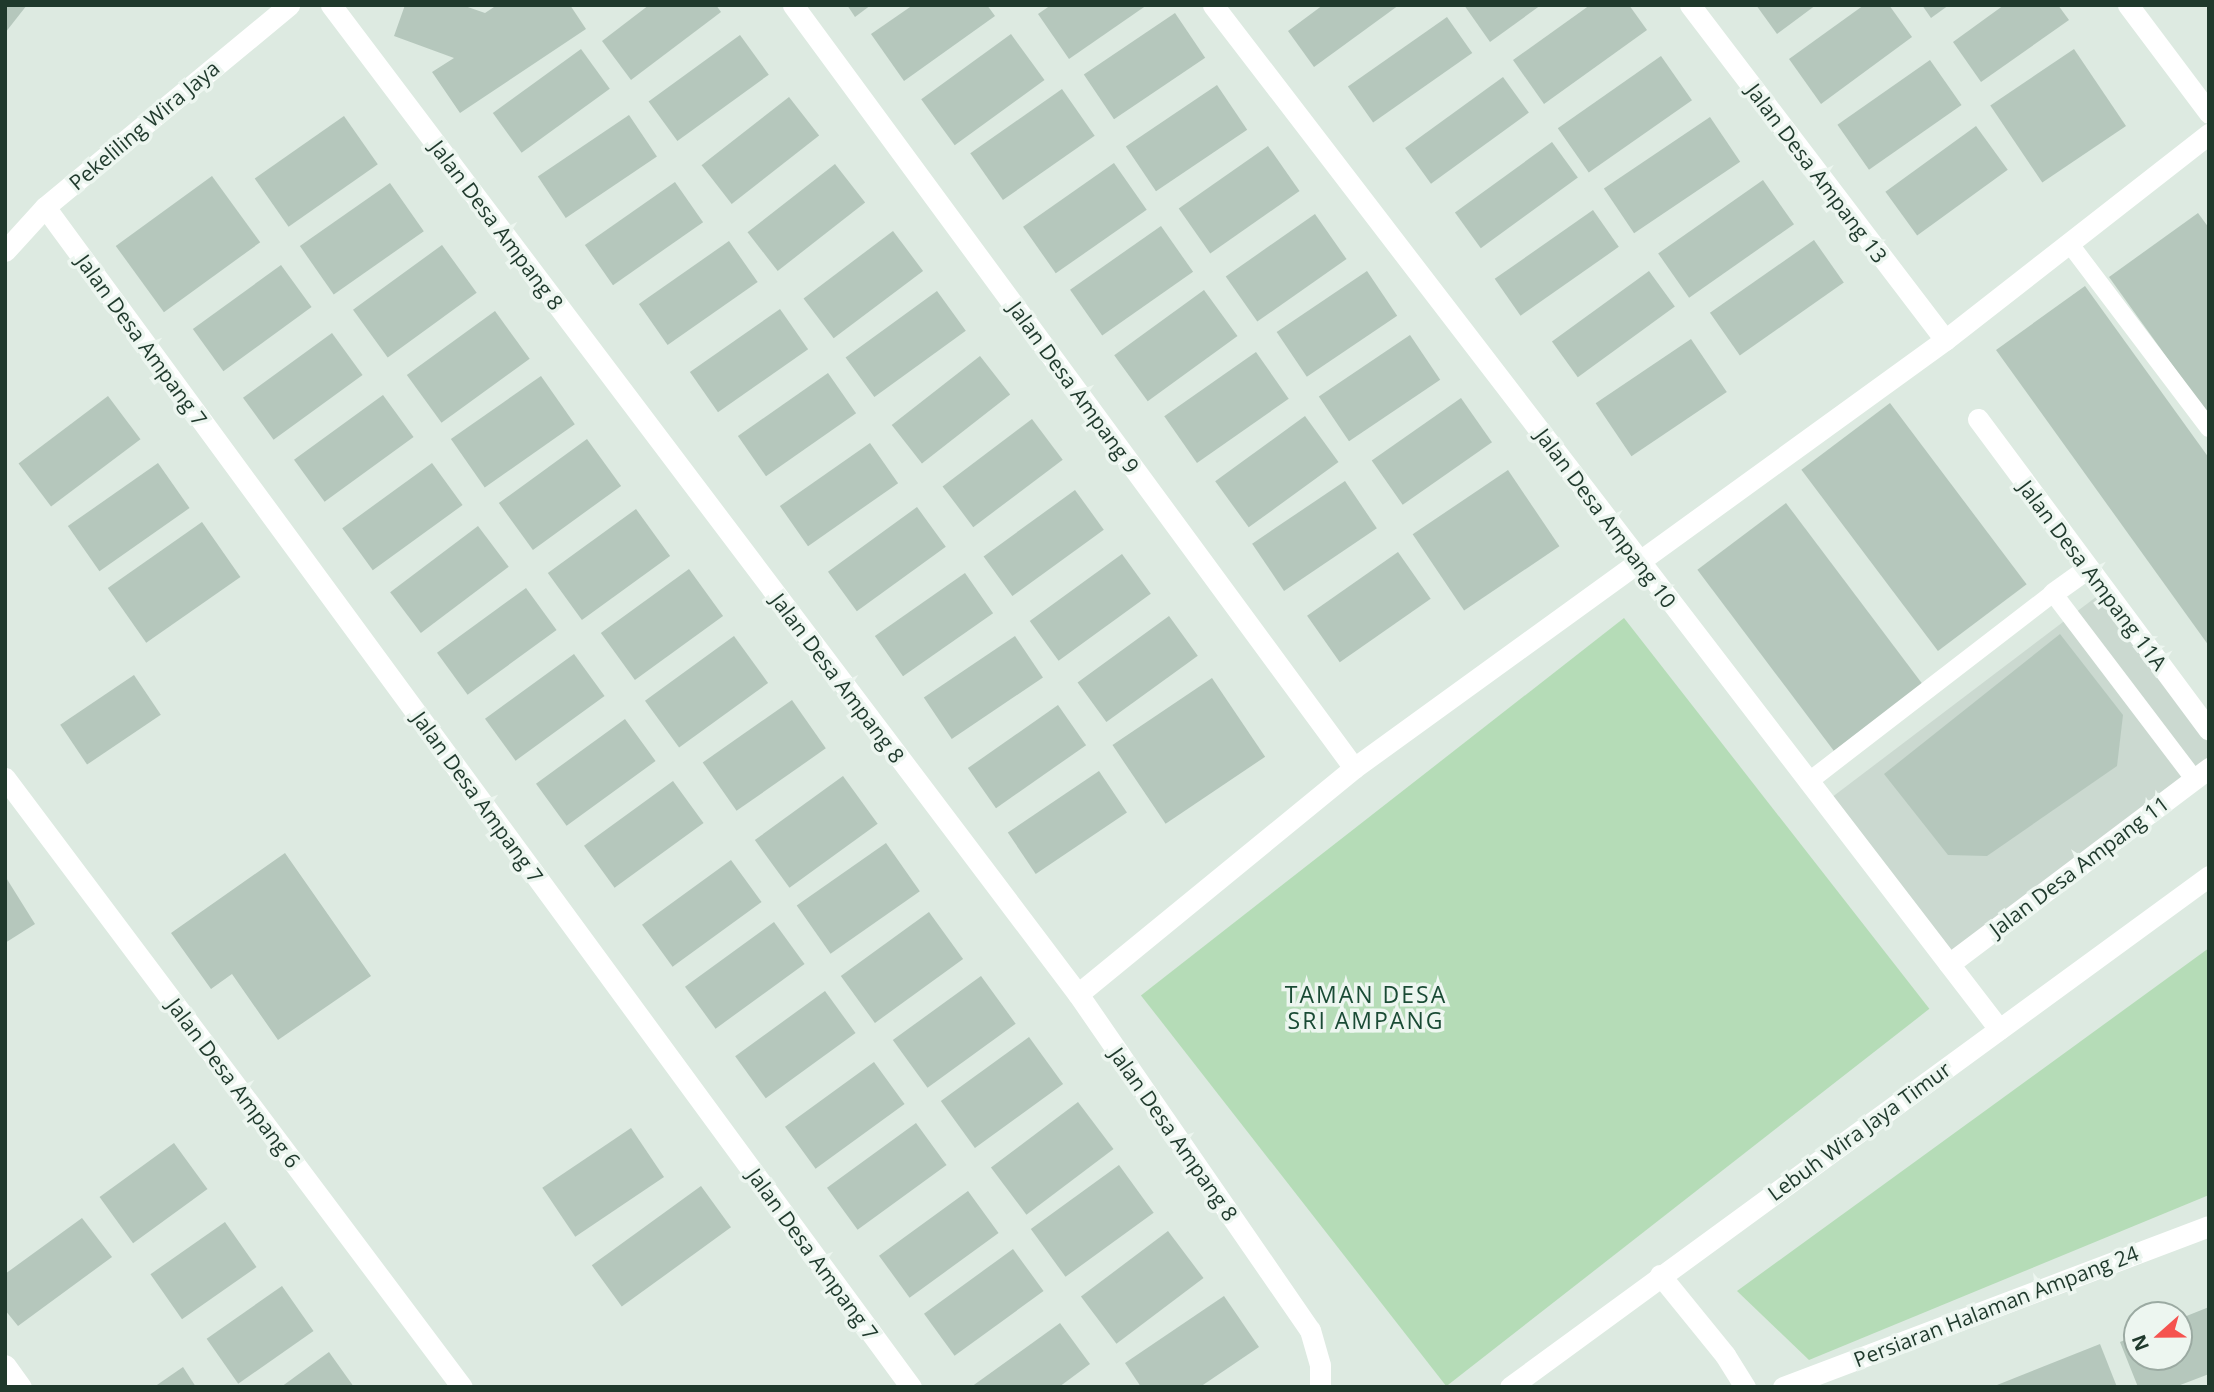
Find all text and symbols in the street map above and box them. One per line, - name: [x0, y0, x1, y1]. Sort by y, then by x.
- street label: Pekeliling Wira Jaya: [64, 55, 224, 195]
- street label: Jalan Desa Ampang 13: [1741, 78, 1893, 268]
- street label: Jalan Desa Ampang 8: [425, 135, 569, 315]
- street label: Jalan Desa Ampang 7: [71, 249, 213, 431]
- street label: Jalan Desa Ampang 9: [1003, 296, 1145, 478]
- street label: Jalan Desa Ampang 10: [1530, 423, 1682, 613]
- street label: Jalan Desa Ampang 11A: [2013, 475, 2173, 675]
- street label: Jalan Desa Ampang 8: [766, 588, 910, 768]
- street label: Jalan Desa Ampang 7: [407, 706, 549, 888]
- street label: Jalan Desa Ampang 11: [1984, 790, 2174, 942]
- district label: TAMAN DESA SRI AMPANG: [1286, 980, 1446, 1034]
- street label: Jalan Desa Ampang 6: [162, 993, 306, 1173]
- street label: Jalan Desa Ampang 8: [1105, 1043, 1243, 1225]
- street label: Lebuh Wira Jaya Timur: [1763, 1056, 1955, 1206]
- street label: Jalan Desa Ampang 7: [742, 1163, 884, 1345]
- street label: Persiaran Halaman Ampang 24: [1850, 1240, 2142, 1372]
- north arrow: [2123, 1301, 2193, 1371]
- text: N: [2125, 1331, 2155, 1355]

